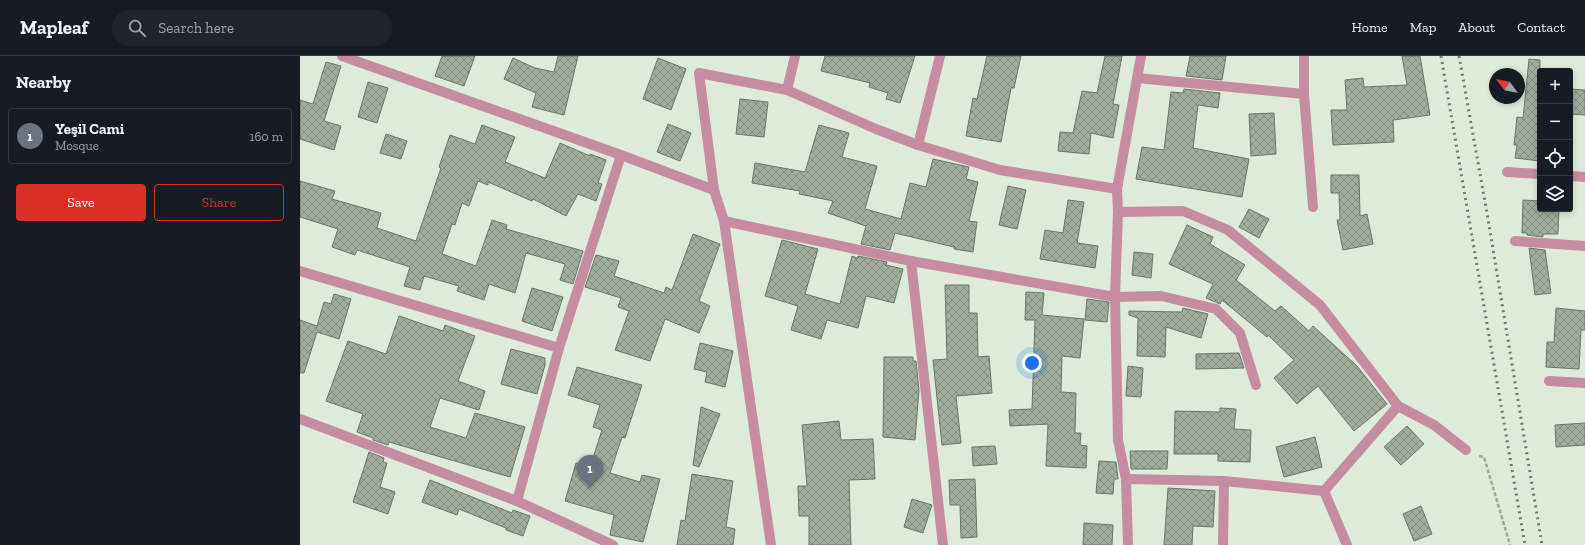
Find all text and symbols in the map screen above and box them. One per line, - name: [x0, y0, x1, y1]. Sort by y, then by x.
- search box: [112, 10, 392, 46]
- text: Mapleaf: [20, 16, 88, 39]
- icon: search: [126, 17, 148, 39]
- text: Search here: [158, 19, 234, 37]
- text: Home: [1352, 19, 1388, 36]
- text: Map: [1410, 19, 1436, 36]
- text: About: [1458, 19, 1495, 36]
- text: Contact: [1517, 19, 1565, 36]
- north arrow: [1489, 68, 1525, 104]
- map controls: [1537, 68, 1573, 212]
- button: +: [1537, 68, 1573, 104]
- text: Nearby: [16, 72, 71, 92]
- button: −: [1537, 104, 1573, 140]
- text: Yeşil Cami: [55, 120, 124, 138]
- text: 1: [27, 129, 33, 144]
- text: 160 m: [249, 129, 283, 144]
- text: Mosque: [55, 138, 99, 153]
- button: locate: [1537, 140, 1573, 176]
- button: layers: [1537, 176, 1573, 212]
- button: Save: [16, 184, 146, 221]
- button: Share: [154, 184, 284, 221]
- your location: [1022, 353, 1042, 373]
- pin: 1: [577, 455, 603, 488]

